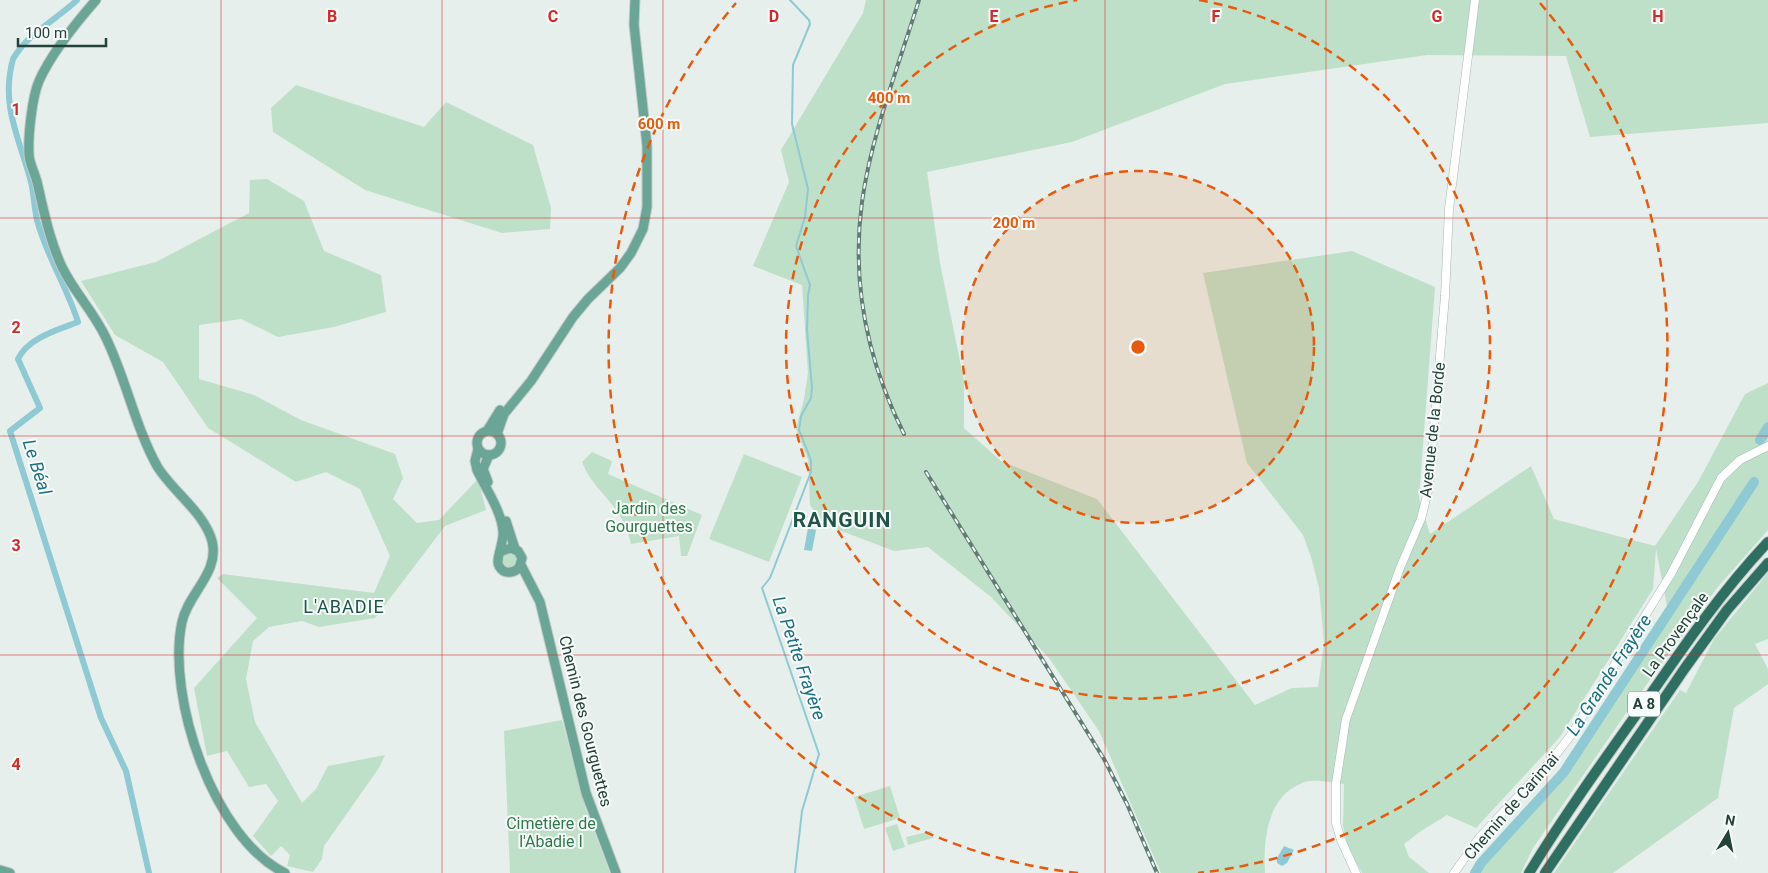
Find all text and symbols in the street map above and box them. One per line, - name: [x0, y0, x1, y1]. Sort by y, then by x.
- text: B: [327, 7, 337, 26]
- text: C: [548, 7, 558, 26]
- text: D: [769, 7, 779, 26]
- text: E: [990, 7, 999, 26]
- text: F: [1212, 7, 1221, 26]
- text: G: [1432, 7, 1443, 26]
- text: H: [1652, 7, 1664, 26]
- scale bar: [18, 15, 105, 47]
- text: 100 m: [25, 24, 67, 42]
- text: 400 m: [868, 89, 910, 107]
- text: 1: [11, 100, 21, 119]
- text: 600 m: [638, 115, 680, 133]
- text: 200 m: [993, 214, 1035, 232]
- text: 2: [11, 318, 21, 337]
- centre of rings: [1129, 338, 1147, 356]
- street label: Avenue de la Borde: [1416, 361, 1449, 499]
- water label: Le Béal: [19, 437, 56, 498]
- park label: Jardin des Gourguettes: [605, 499, 693, 536]
- district label: RANGUIN: [793, 508, 891, 532]
- text: 3: [11, 536, 21, 555]
- street label: La Provençale: [1638, 588, 1713, 680]
- water label: La Petite Frayère: [768, 593, 830, 723]
- district label: L'ABADIE: [303, 596, 385, 617]
- water label: La Grande Frayère: [1562, 610, 1656, 739]
- street label: Chemin des Gourguettes: [555, 634, 616, 809]
- road number: A 8: [1628, 692, 1660, 716]
- street label: Chemin de Carimaï: [1460, 748, 1564, 864]
- text: 4: [11, 755, 21, 774]
- north arrow: [1703, 808, 1753, 858]
- text: N: [1724, 811, 1737, 829]
- park label: Cimetière de l'Abadie I: [506, 814, 596, 851]

